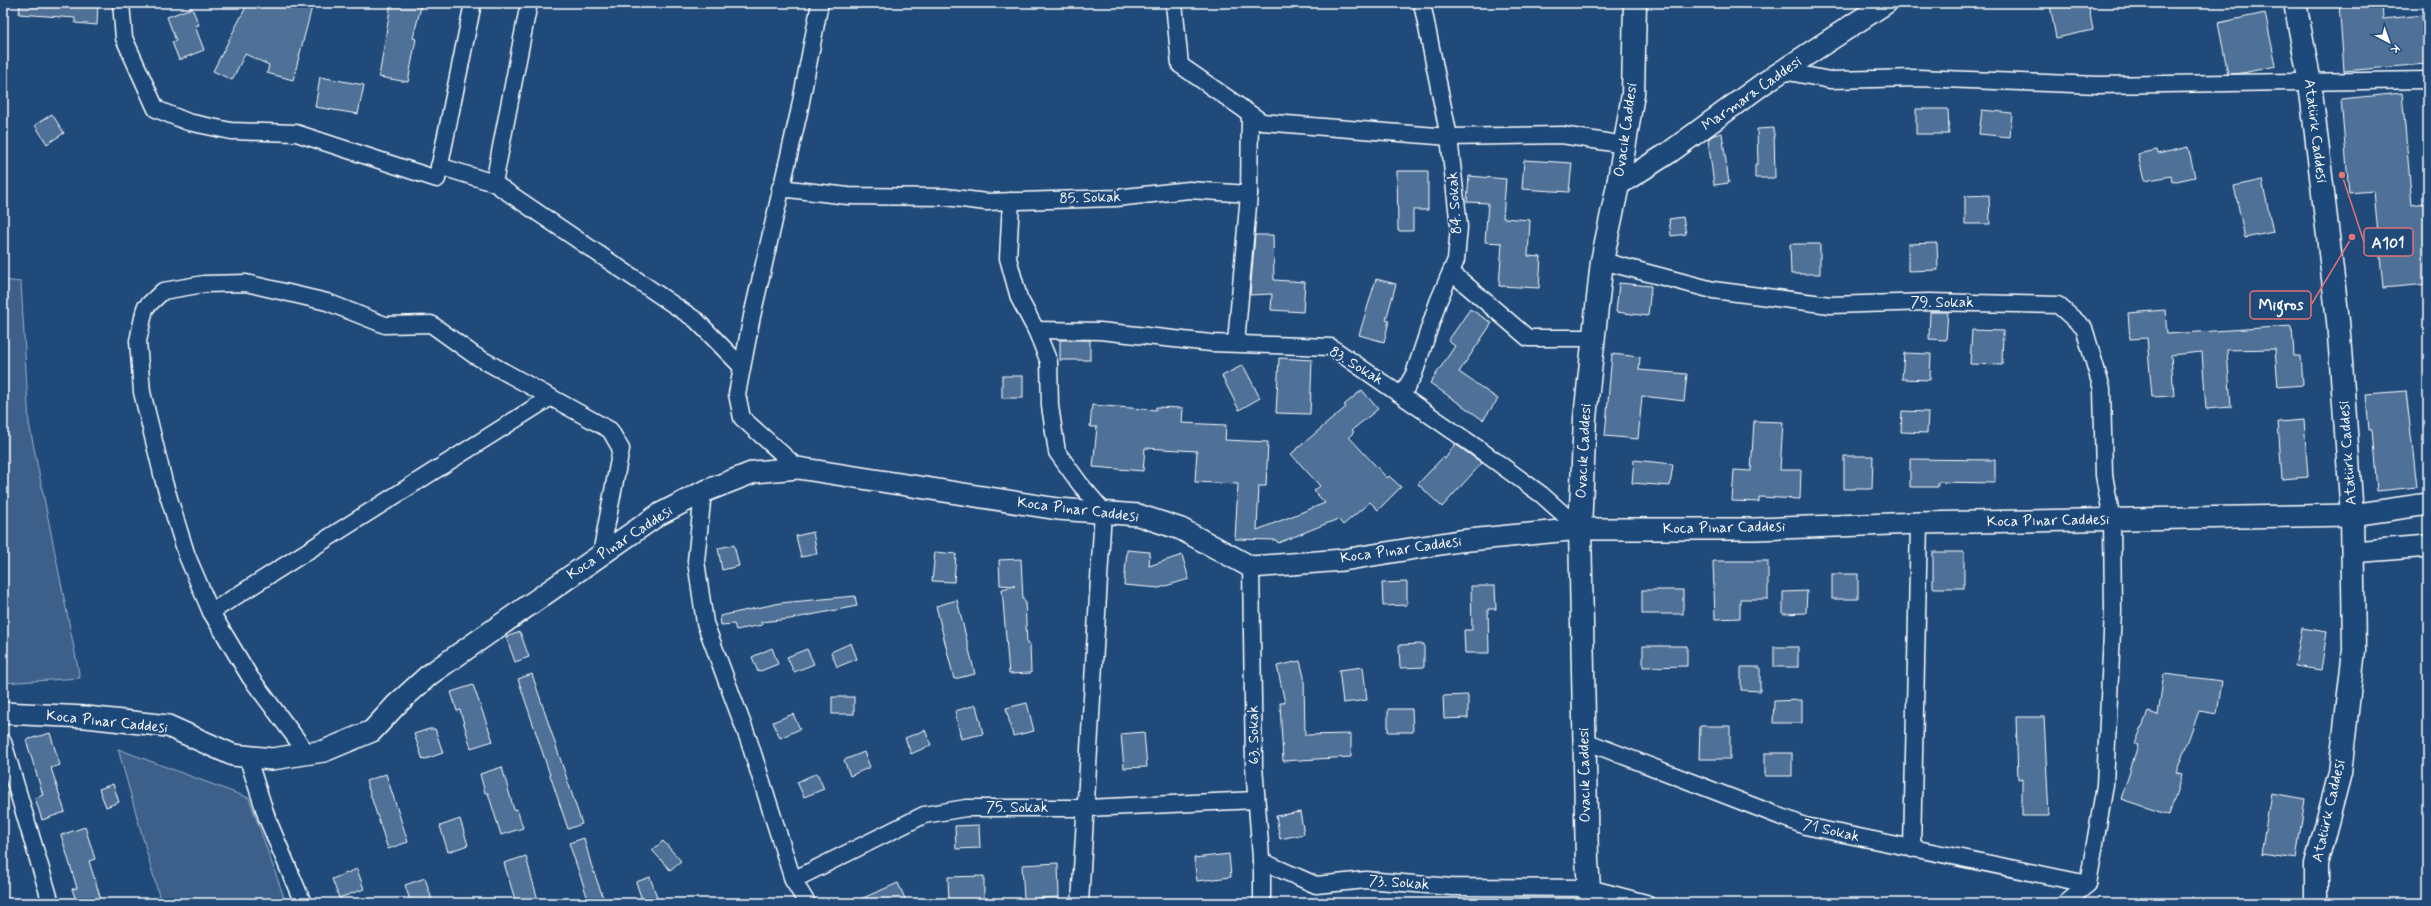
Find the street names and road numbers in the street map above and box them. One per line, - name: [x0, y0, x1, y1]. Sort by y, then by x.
- street label: Marmara Caddesi: [1698, 52, 1806, 136]
- street label: Atatürk Caddesi: [2299, 78, 2331, 184]
- street label: Ovacık Caddesi: [1609, 82, 1643, 178]
- street label: 84. Sokak: [1443, 171, 1467, 235]
- street label: 85. Sokak: [1059, 187, 1121, 209]
- street label: 79. Sokak: [1910, 293, 1974, 313]
- street label: 83. Sokak: [1325, 342, 1387, 390]
- street label: Atatürk Caddesi: [2334, 400, 2362, 506]
- street label: Ovacık Caddesi: [1572, 403, 1596, 499]
- street label: Koca Pınar Caddesi: [1016, 493, 1140, 527]
- street label: Koca Pınar Caddesi: [563, 501, 677, 585]
- street label: Koca Pınar Caddesi: [1987, 510, 2109, 532]
- street label: Koca Pınar Caddesi: [1663, 517, 1785, 539]
- street label: Koca Pınar Caddesi: [1339, 532, 1463, 568]
- street label: 63. Sokak: [1243, 705, 1265, 765]
- street label: Koca Pınar Caddesi: [45, 706, 169, 738]
- street label: Ovacık Caddesi: [1574, 727, 1596, 823]
- street label: Atatürk Caddesi: [2307, 758, 2351, 864]
- street label: 75. Sokak: [986, 798, 1048, 818]
- street label: 71 Sokak: [1801, 815, 1861, 847]
- street label: 73. Sokak: [1368, 871, 1430, 895]

